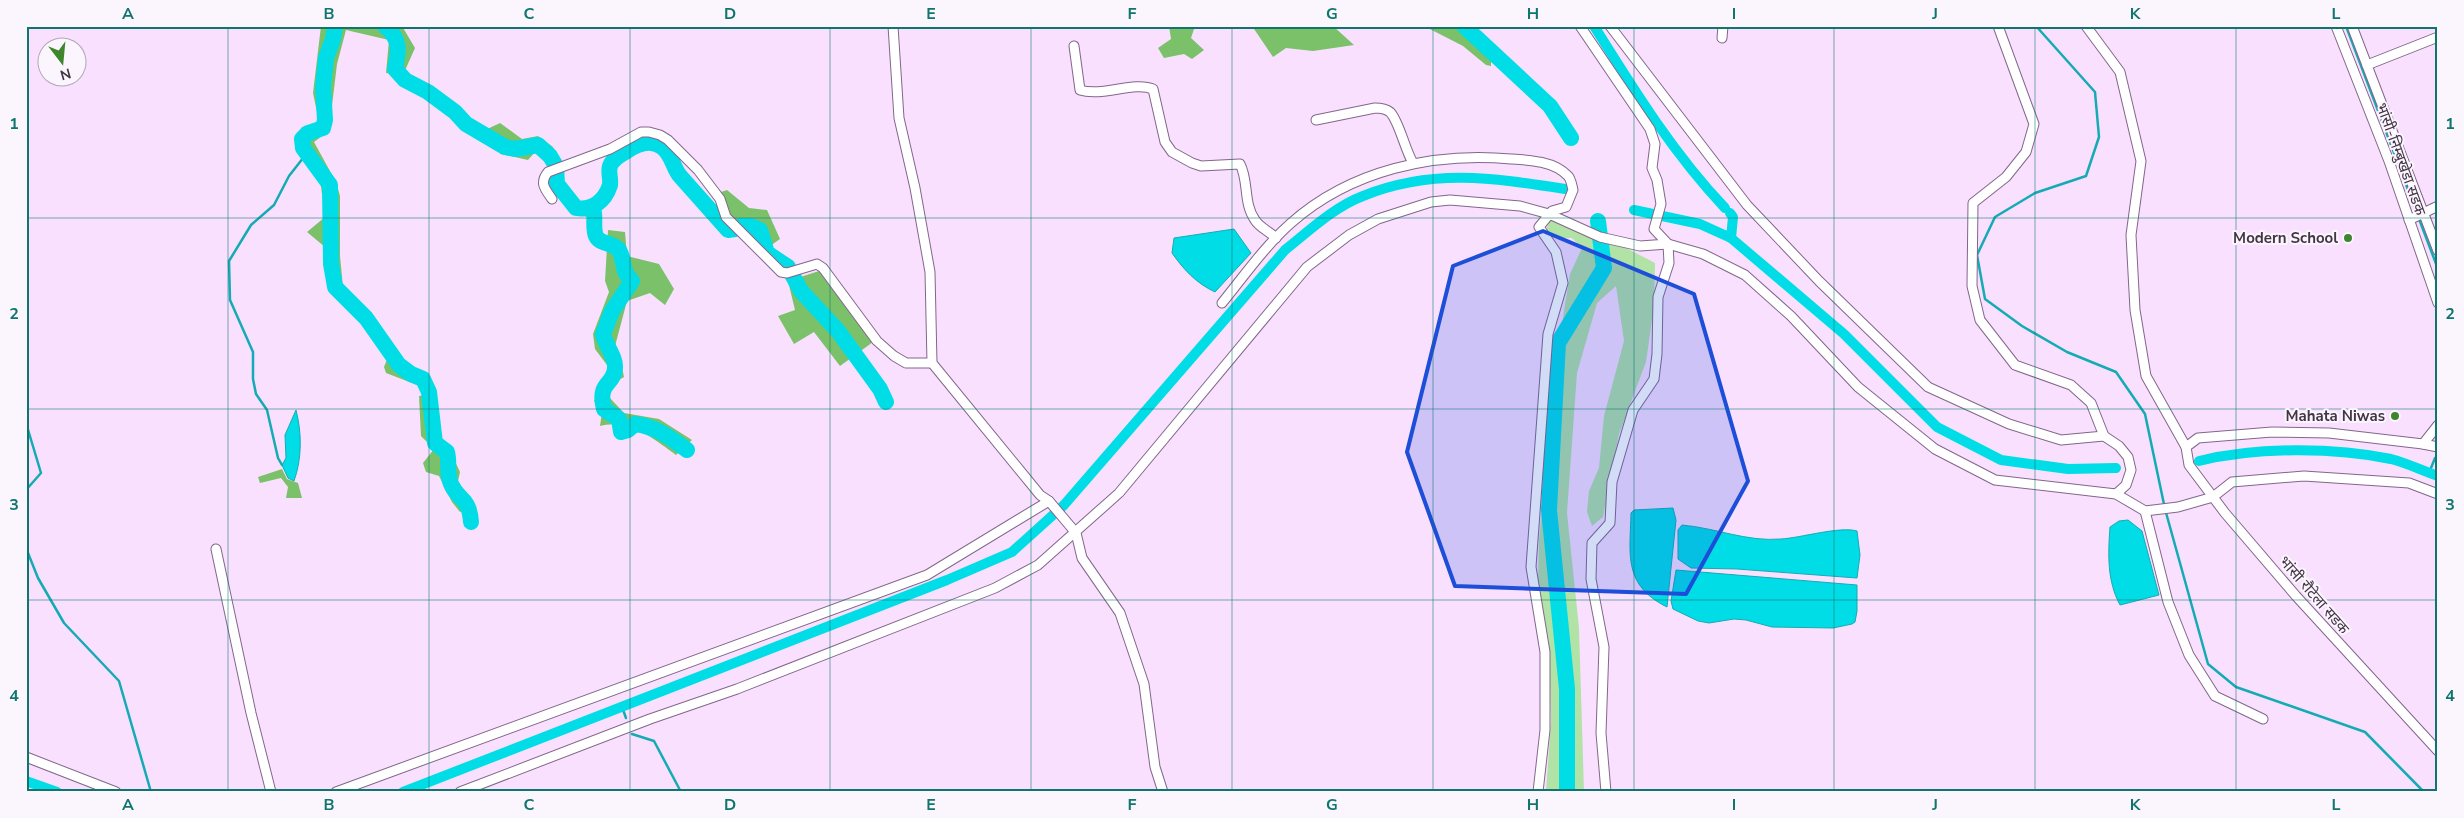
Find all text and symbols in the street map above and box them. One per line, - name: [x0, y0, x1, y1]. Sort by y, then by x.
- text: A: [122, 3, 134, 25]
- text: B: [323, 3, 335, 25]
- text: C: [524, 3, 535, 25]
- text: D: [724, 3, 736, 25]
- text: E: [926, 3, 936, 25]
- text: F: [1128, 3, 1137, 25]
- text: G: [1326, 3, 1338, 25]
- text: H: [1527, 3, 1539, 25]
- text: I: [1732, 3, 1736, 25]
- text: J: [1931, 3, 1938, 25]
- text: K: [2130, 3, 2142, 25]
- text: L: [2332, 3, 2341, 25]
- north arrow: [38, 38, 88, 88]
- text: N: [58, 63, 73, 85]
- street label: भांसी-निम्बुखेडा सडक: [2371, 100, 2431, 218]
- text: 1: [9, 113, 19, 135]
- text: 1: [2445, 113, 2455, 135]
- place label: Modern School: [2233, 228, 2338, 248]
- marker: Modern School: [2342, 232, 2354, 244]
- text: 2: [9, 303, 19, 325]
- text: 2: [2445, 303, 2455, 325]
- place label: Mahata Niwas: [2286, 406, 2385, 426]
- marker: Mahata Niwas: [2389, 410, 2401, 422]
- text: 3: [9, 494, 19, 516]
- text: 3: [2445, 494, 2455, 516]
- street label: भांसी रौटेला सडक: [2274, 552, 2354, 639]
- text: 4: [9, 685, 19, 707]
- text: 4: [2445, 685, 2455, 707]
- text: A: [122, 794, 134, 816]
- text: B: [323, 794, 335, 816]
- text: C: [524, 794, 535, 816]
- text: D: [724, 794, 736, 816]
- text: E: [926, 794, 936, 816]
- text: F: [1128, 794, 1137, 816]
- text: G: [1326, 794, 1338, 816]
- text: H: [1527, 794, 1539, 816]
- text: I: [1732, 794, 1736, 816]
- text: J: [1931, 794, 1938, 816]
- text: K: [2130, 794, 2142, 816]
- text: L: [2332, 794, 2341, 816]

